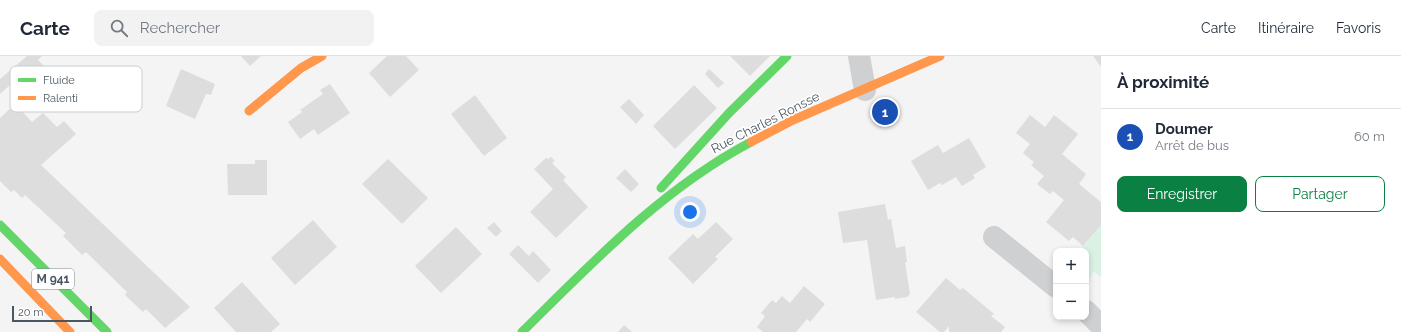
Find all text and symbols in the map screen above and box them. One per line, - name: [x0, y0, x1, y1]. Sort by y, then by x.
- search box: [94, 10, 374, 46]
- text: Carte: [20, 17, 70, 39]
- icon: search: [108, 17, 130, 39]
- text: Rechercher: [140, 19, 220, 37]
- text: Carte: [1201, 20, 1236, 36]
- text: Itinéraire: [1258, 20, 1314, 36]
- text: Favoris: [1336, 20, 1381, 36]
- legend: [10, 66, 142, 112]
- text: À proximité: [1117, 72, 1209, 92]
- text: Fluide: [43, 74, 75, 87]
- street label: Rue Charles Ronsse: [708, 88, 822, 156]
- text: Ralenti: [43, 92, 78, 105]
- pin: 1: [872, 97, 898, 127]
- text: Doumer: [1155, 120, 1213, 138]
- text: 1: [1127, 129, 1133, 144]
- text: 60 m: [1354, 129, 1385, 144]
- text: Arrêt de bus: [1155, 138, 1229, 153]
- button: Enregistrer: [1117, 176, 1247, 212]
- button: Partager: [1255, 176, 1385, 212]
- your location: [680, 202, 700, 222]
- map controls: [1053, 248, 1089, 320]
- button: +: [1053, 248, 1089, 284]
- road number: M 941: [32, 269, 74, 289]
- button: −: [1053, 284, 1089, 320]
- scale bar: [12, 304, 92, 323]
- text: 20 m: [18, 306, 43, 319]

